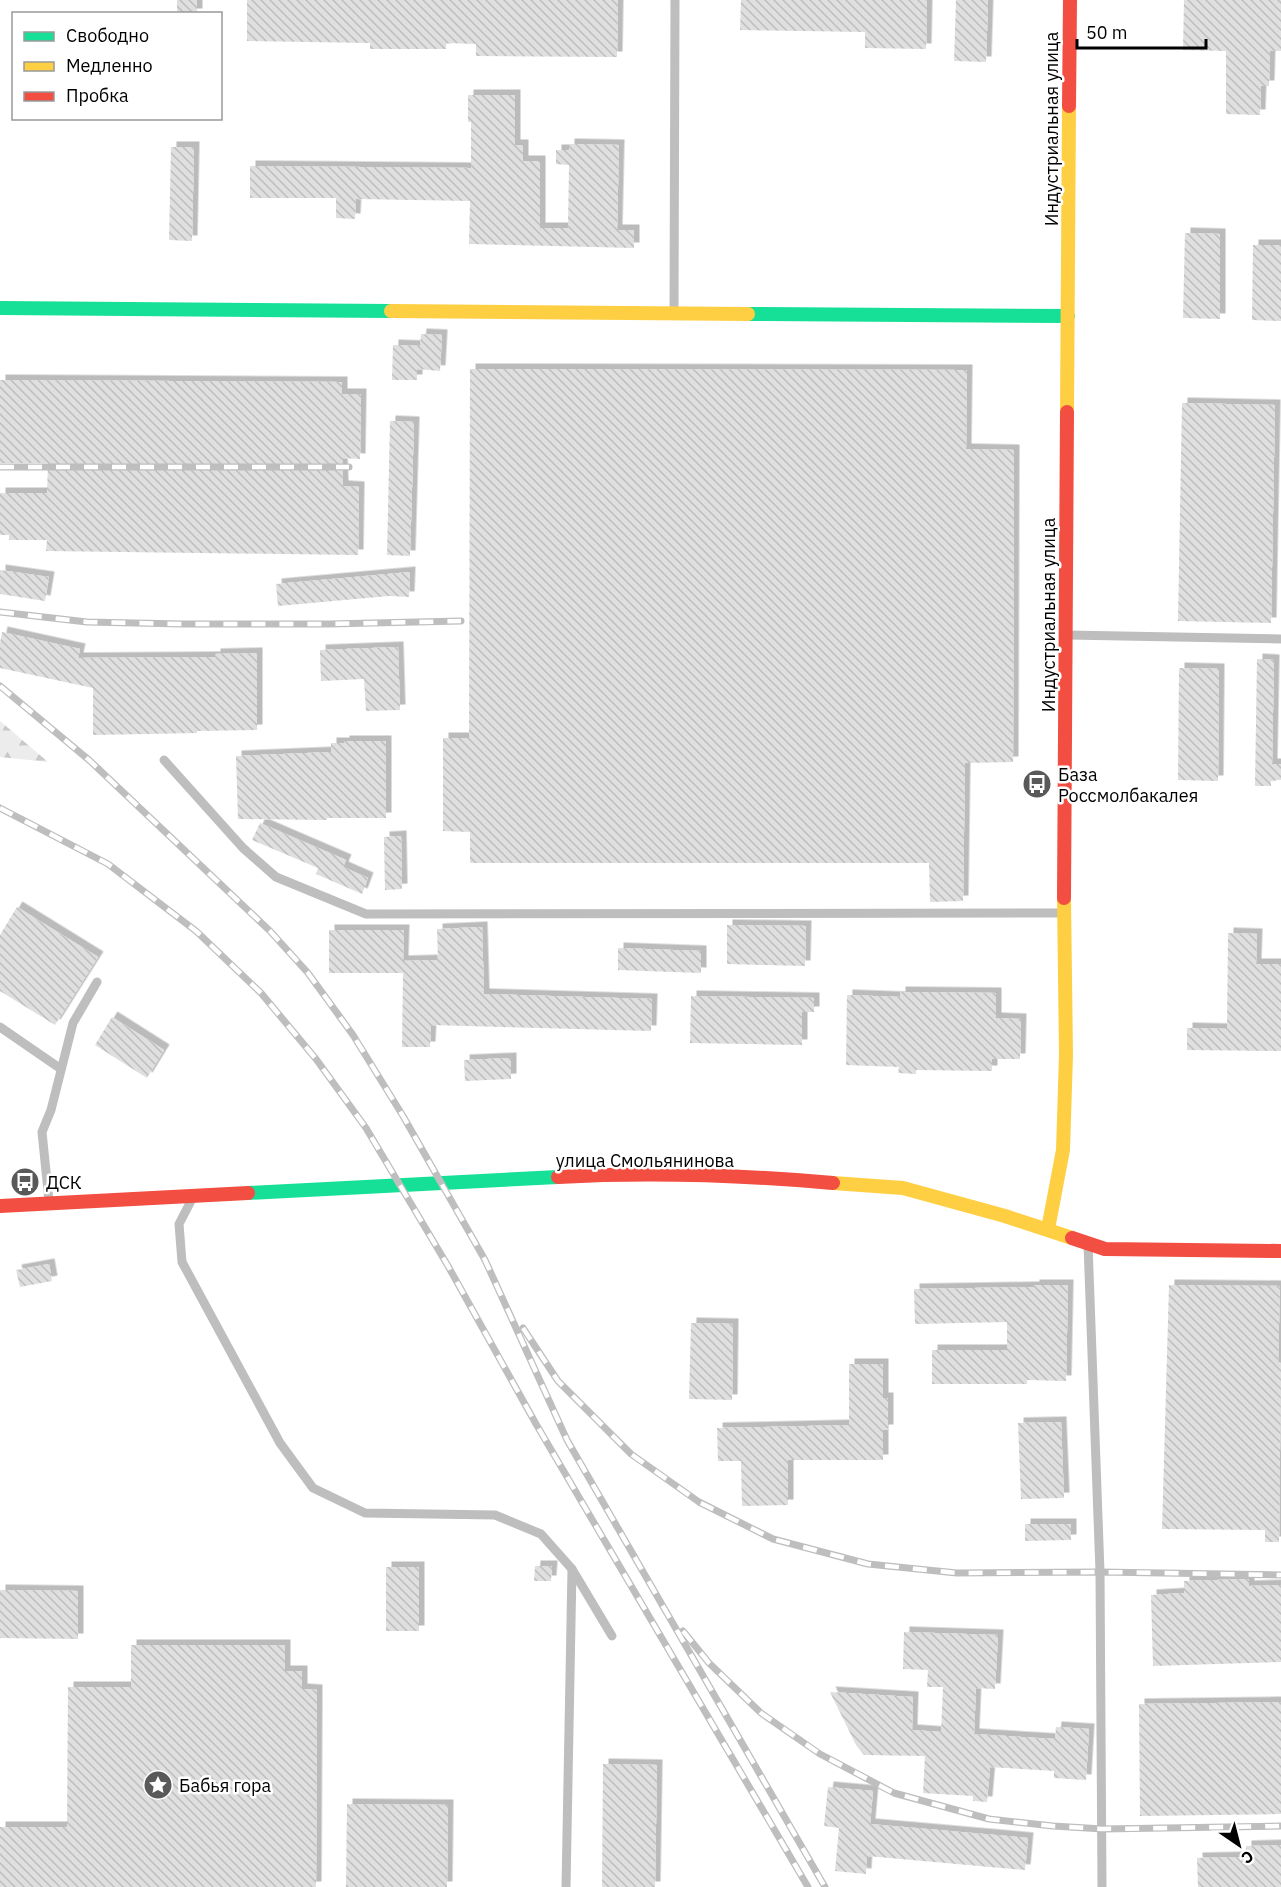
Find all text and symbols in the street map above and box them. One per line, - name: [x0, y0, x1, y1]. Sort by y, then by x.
- legend: [12, 12, 222, 120]
- scale bar: [1077, 12, 1206, 50]
- text: 50 m: [1086, 21, 1128, 44]
- text: Свободно: [66, 24, 149, 47]
- street label: Индустриальная улица: [1040, 31, 1063, 226]
- text: Медленно: [66, 54, 153, 77]
- text: Пробка: [66, 84, 129, 107]
- street label: Индустриальная улица: [1037, 517, 1060, 712]
- place label: База Россмолбакалея: [1058, 763, 1198, 807]
- bus stop icon: База Россмолбакалея: [1021, 768, 1053, 800]
- street label: улица Смольянинова: [556, 1149, 735, 1172]
- bus stop icon: ДСК: [9, 1166, 41, 1198]
- place label: ДСК: [46, 1171, 82, 1194]
- place icon: Бабья гора: [142, 1769, 174, 1801]
- place label: Бабья гора: [179, 1774, 272, 1797]
- north arrow: [1209, 1815, 1269, 1875]
- text: С: [1238, 1846, 1258, 1868]

